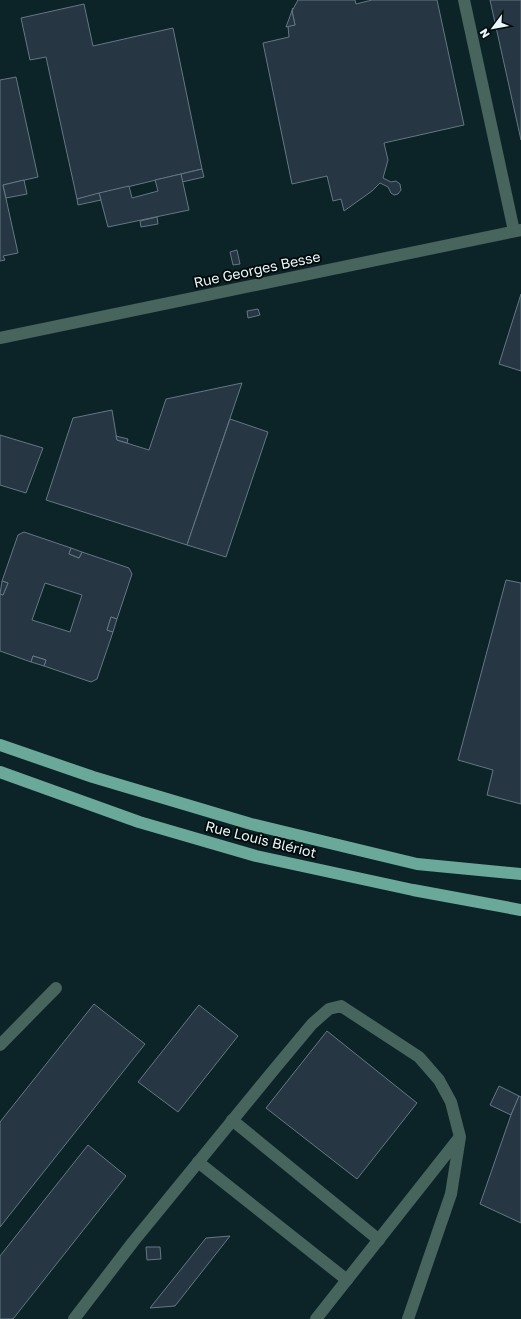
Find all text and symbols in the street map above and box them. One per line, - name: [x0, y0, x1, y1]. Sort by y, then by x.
- north arrow: [473, 8, 513, 48]
- text: N: [476, 27, 492, 41]
- street label: Rue Georges Besse: [192, 247, 322, 291]
- street label: Rue Louis Blériot: [204, 817, 318, 861]

